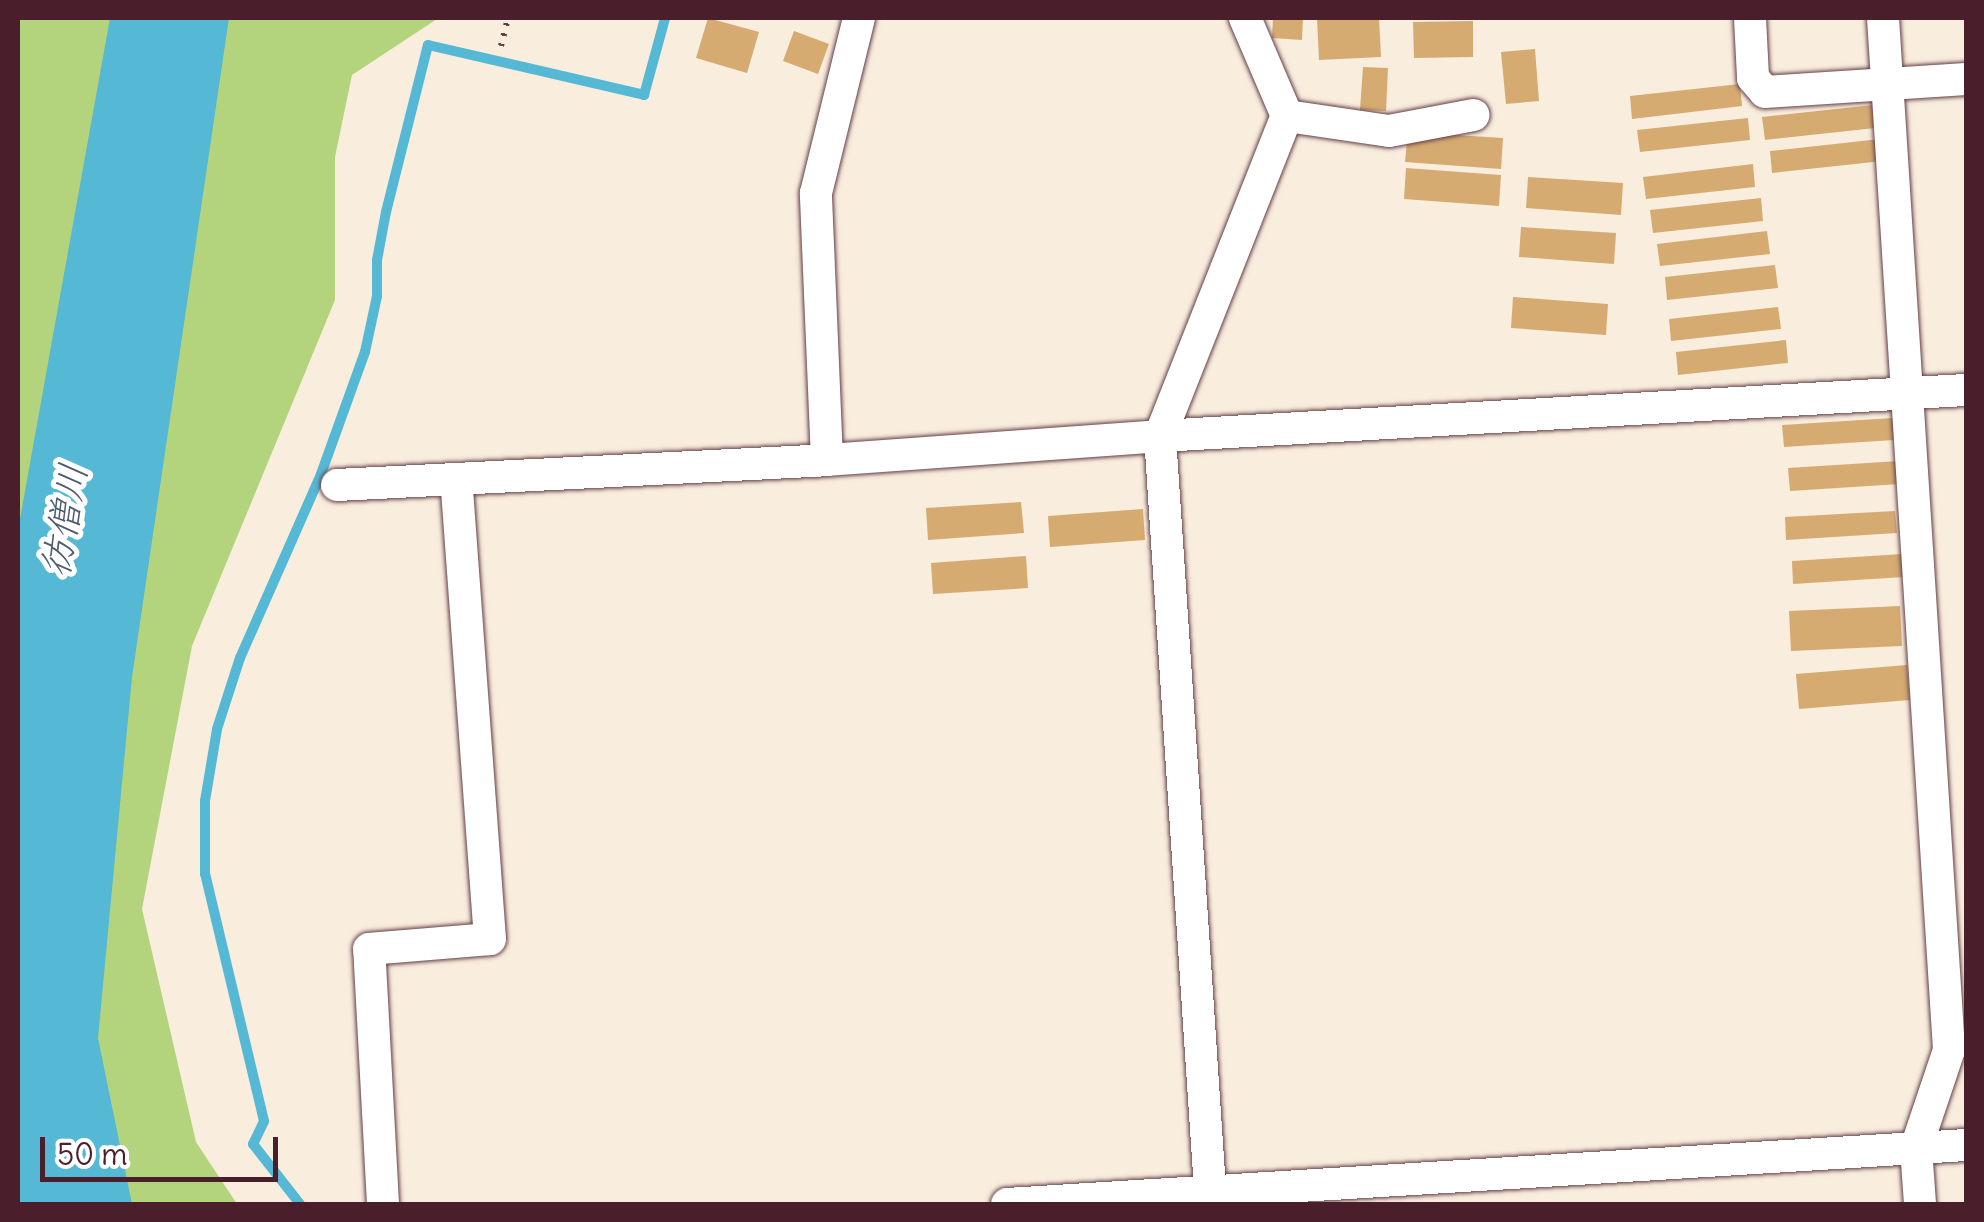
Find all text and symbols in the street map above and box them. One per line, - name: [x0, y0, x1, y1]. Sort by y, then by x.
- water label: 彷僧川: [32, 460, 96, 580]
- scale bar: [45, 1117, 282, 1179]
- text: 50 m: [57, 1135, 127, 1173]

